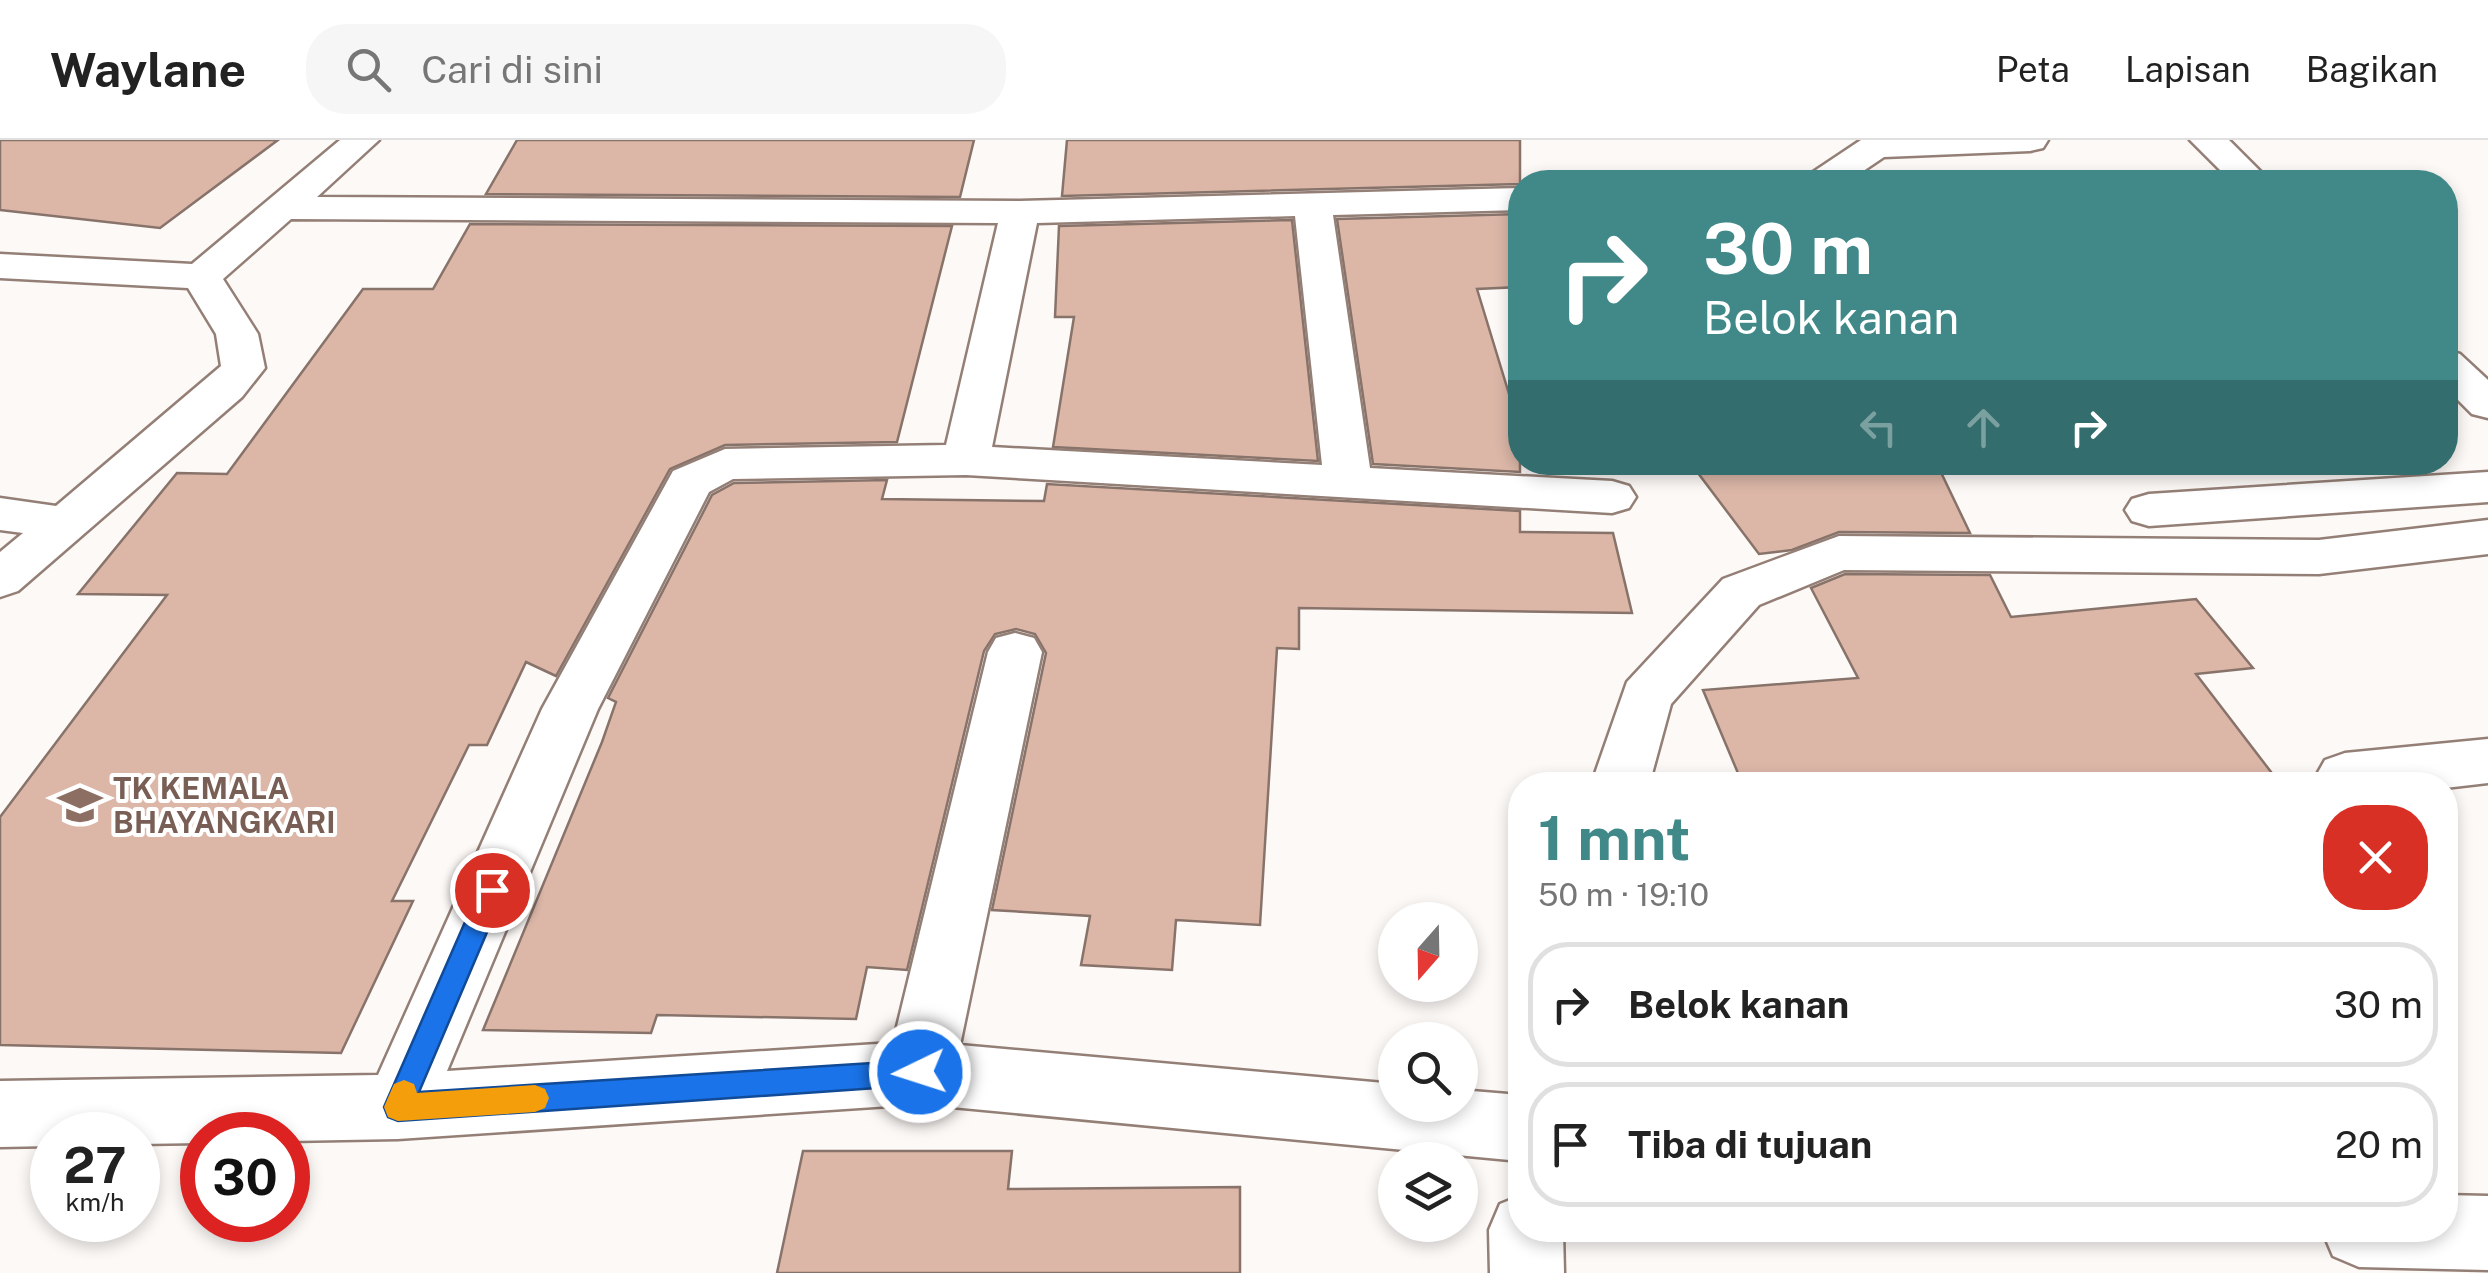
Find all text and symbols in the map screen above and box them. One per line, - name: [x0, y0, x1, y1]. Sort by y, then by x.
- search box: [306, 24, 1006, 114]
- text: Waylane: [50, 41, 246, 98]
- icon: search: [341, 42, 396, 97]
- text: Cari di sini: [421, 47, 603, 92]
- text: Peta: [1996, 49, 2070, 90]
- text: Lapisan: [2125, 49, 2251, 90]
- text: Bagikan: [2306, 49, 2438, 90]
- text: 30 m: [1703, 207, 1873, 290]
- icon: right: [1538, 210, 1668, 340]
- text: Belok kanan: [1703, 291, 1959, 344]
- icon: left: [1851, 400, 1906, 455]
- icon: ahead: [1956, 400, 2011, 455]
- icon: right: [2061, 400, 2116, 455]
- place label: TK KEMALA BHAYANGKARI: [113, 770, 336, 840]
- school or university icon: TK KEMALA BHAYANGKARI: [56, 781, 104, 829]
- text: 1 mnt: [1538, 803, 1690, 874]
- button: close: [2323, 805, 2428, 910]
- pin: [450, 848, 535, 933]
- icon: arrive: [465, 863, 520, 918]
- text: 50 m · 19:10: [1538, 876, 1709, 913]
- north arrow: [1378, 902, 1478, 1002]
- map controls: [1378, 902, 1478, 1242]
- icon: right: [1543, 977, 1598, 1032]
- text: Belok kanan: [1628, 982, 1849, 1027]
- text: 30 m: [2334, 982, 2423, 1027]
- position arrow: [868, 1020, 972, 1124]
- button: search: [1378, 1022, 1478, 1122]
- speed limit sign: 30: [180, 1112, 310, 1242]
- icon: arrive: [1543, 1117, 1598, 1172]
- text: Tiba di tujuan: [1628, 1122, 1872, 1167]
- text: 20 m: [2335, 1122, 2423, 1167]
- text: 27: [63, 1135, 127, 1194]
- button: layers: [1378, 1142, 1478, 1242]
- text: km/h: [66, 1187, 124, 1217]

